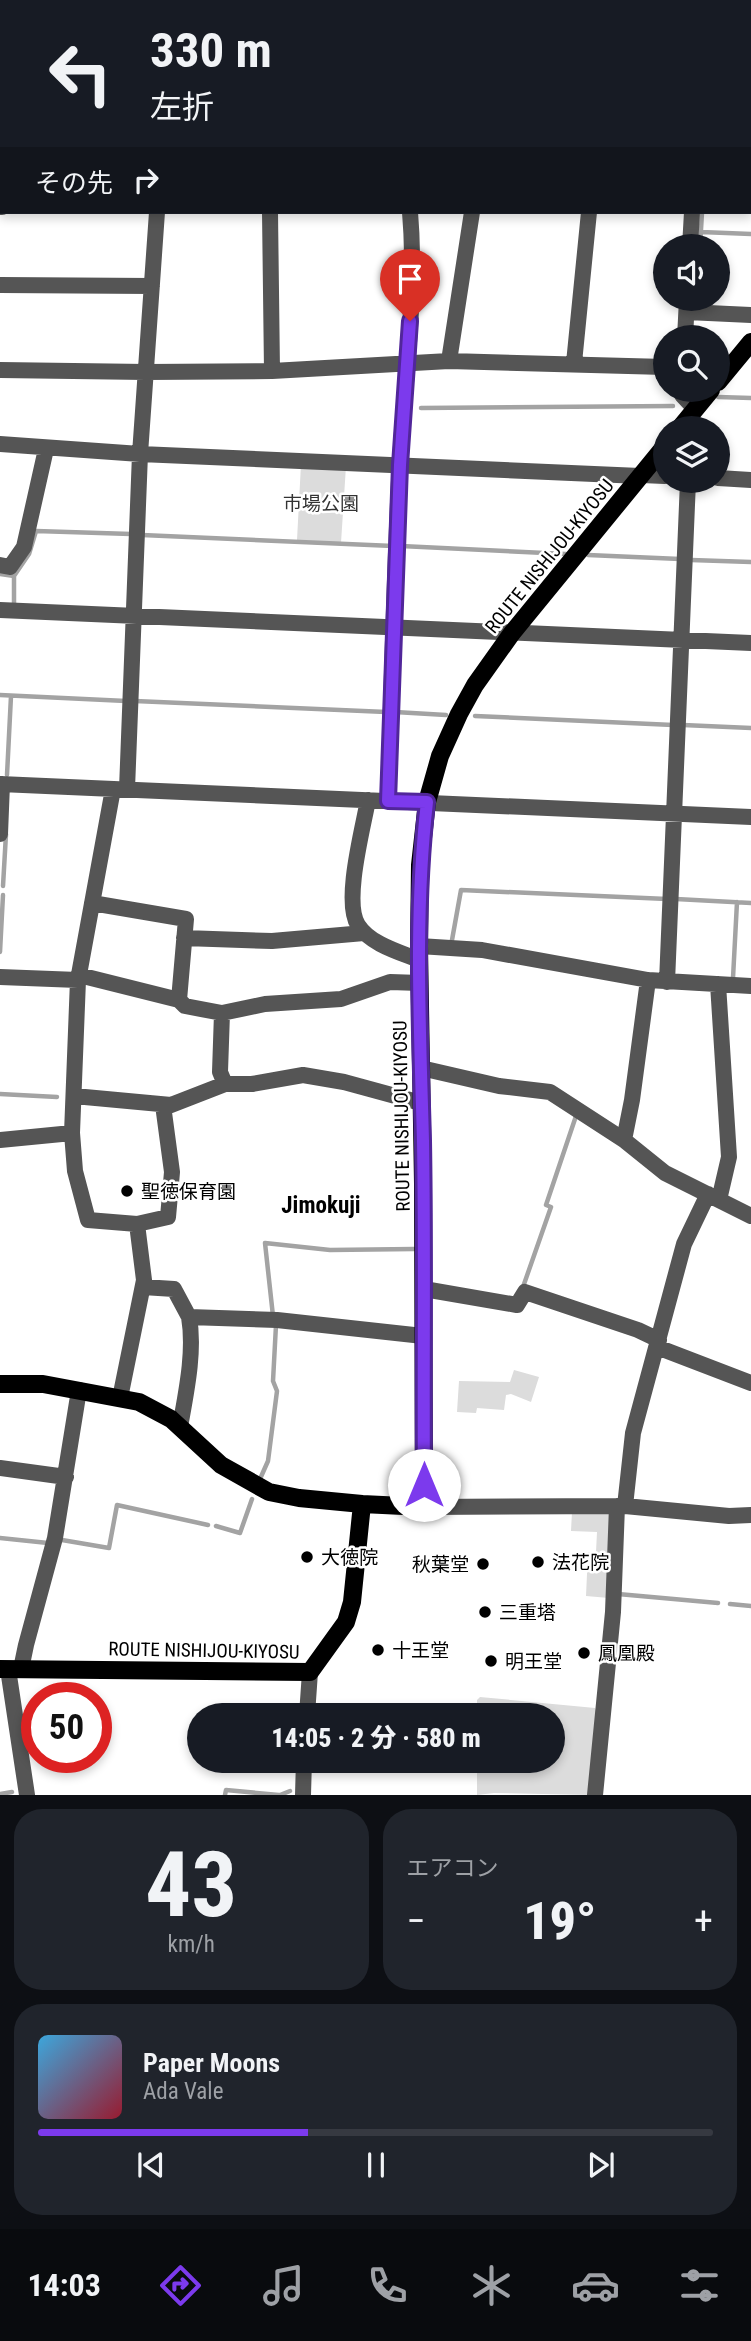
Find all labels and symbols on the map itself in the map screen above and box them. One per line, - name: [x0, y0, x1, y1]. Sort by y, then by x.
- pin: [380, 249, 440, 321]
- street label: ROUTE NISHIJOU-KIYOSU: [480, 475, 619, 638]
- park label: 市場公園: [283, 492, 359, 515]
- street label: ROUTE NISHIJOU-KIYOSU: [388, 1020, 415, 1212]
- place label: 聖徳保育園: [141, 1180, 236, 1203]
- marker: 聖徳保育園: [119, 1183, 135, 1199]
- district label: Jimokuji: [281, 1192, 361, 1219]
- position arrow: [387, 1448, 461, 1522]
- place label: 大徳院: [321, 1546, 378, 1569]
- marker: 大徳院: [299, 1549, 315, 1565]
- place label: 法花院: [552, 1551, 609, 1574]
- place label: 秋葉堂: [412, 1553, 469, 1576]
- marker: 法花院: [530, 1554, 546, 1570]
- marker: 秋葉堂: [475, 1556, 491, 1572]
- place label: 三重塔: [499, 1601, 556, 1624]
- marker: 三重塔: [477, 1604, 493, 1620]
- street label: ROUTE NISHIJOU-KIYOSU: [108, 1637, 300, 1664]
- place label: 十王堂: [392, 1639, 449, 1662]
- marker: 十王堂: [370, 1642, 386, 1658]
- place label: 鳳凰殿: [598, 1642, 655, 1665]
- marker: 鳳凰殿: [576, 1645, 592, 1661]
- place label: 明王堂: [505, 1650, 562, 1673]
- marker: 明王堂: [483, 1653, 499, 1669]
- speed limit sign: 50: [21, 1682, 112, 1773]

